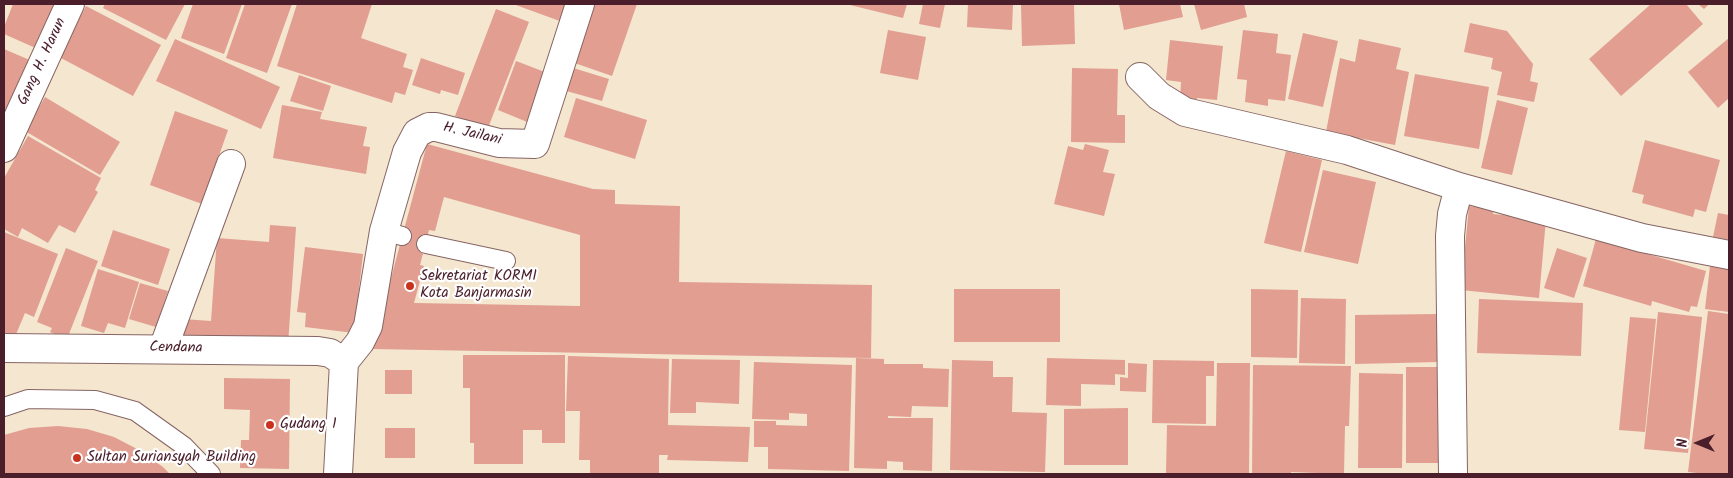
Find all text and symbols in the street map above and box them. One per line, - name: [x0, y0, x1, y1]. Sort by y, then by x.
- street label: Gang H. Harun: [15, 16, 71, 108]
- street label: H. Jailani: [441, 120, 503, 150]
- place label: Sekretariat KORMI Kota Banjarmasin: [420, 268, 537, 303]
- marker: Sekretariat KORMI Kota Banjarmasin: [404, 280, 416, 292]
- street label: Cendana: [149, 340, 203, 358]
- place label: Gudang 1: [280, 416, 337, 434]
- north arrow: [1673, 418, 1723, 468]
- marker: Gudang 1: [264, 419, 276, 431]
- text: N: [1672, 439, 1694, 447]
- place label: Sultan Suriansyah Building: [87, 449, 256, 467]
- marker: Sultan Suriansyah Building: [71, 452, 83, 464]

